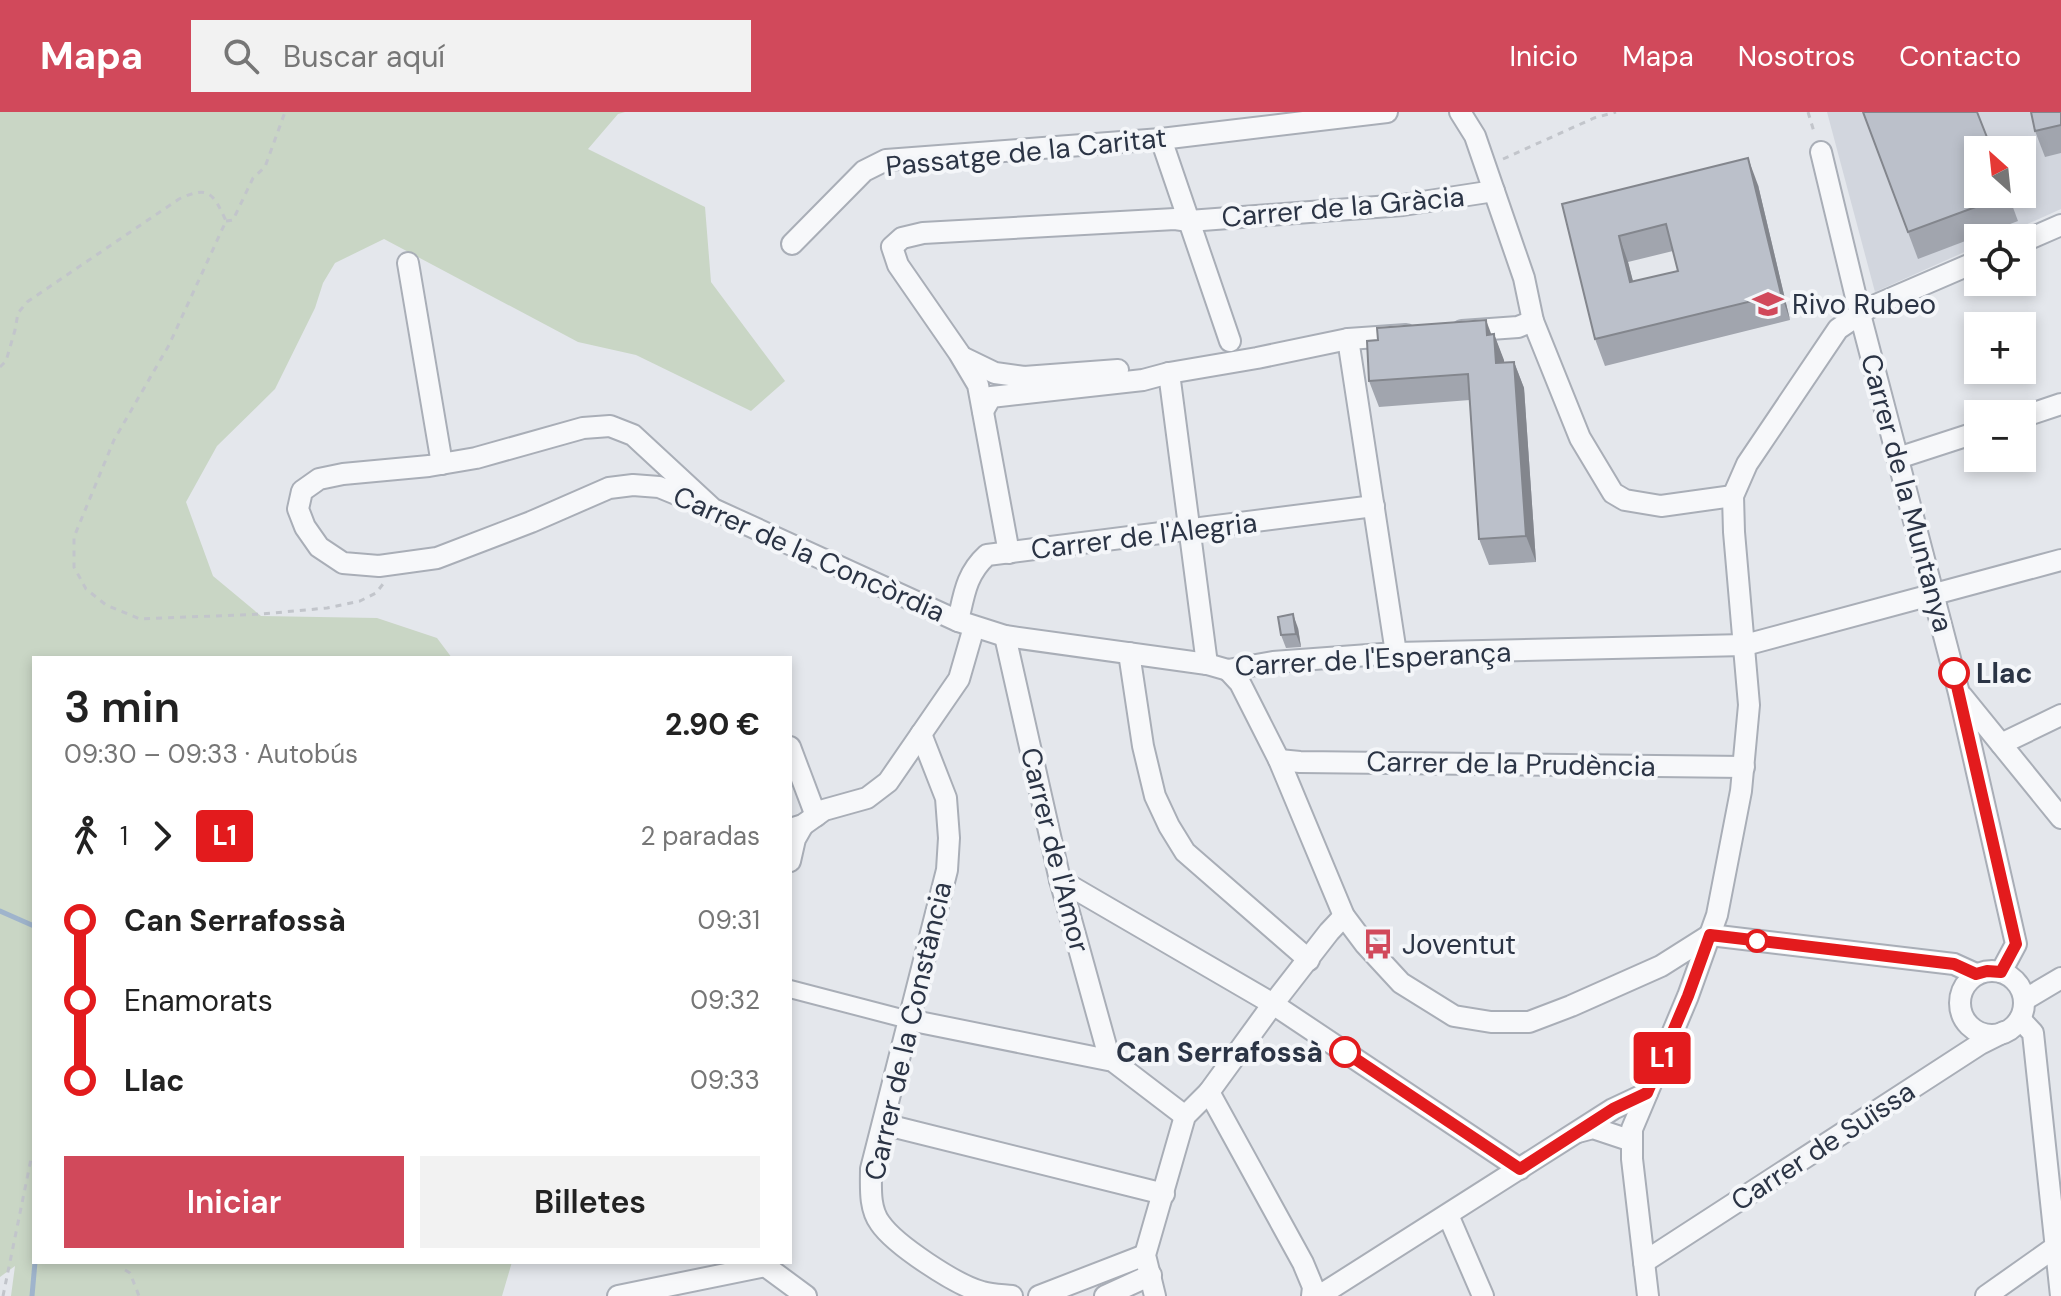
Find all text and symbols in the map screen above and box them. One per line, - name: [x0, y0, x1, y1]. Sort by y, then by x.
- search box: [191, 20, 751, 92]
- text: Mapa: [40, 31, 143, 81]
- icon: search: [219, 34, 263, 78]
- text: Buscar aquí: [283, 37, 445, 76]
- text: Inicio: [1509, 38, 1578, 75]
- text: Mapa: [1622, 38, 1694, 75]
- text: Nosotros: [1738, 38, 1855, 75]
- text: Contacto: [1899, 38, 2021, 75]
- street label: Passatge de la Caritat: [884, 119, 1168, 185]
- north arrow: [1964, 136, 2036, 208]
- map controls: [1964, 136, 2036, 472]
- street label: Carrer de la Gràcia: [1220, 178, 1466, 236]
- button: locate: [1964, 224, 2036, 296]
- place label: Rivo Rubeo: [1792, 286, 1936, 323]
- school or university icon: Rivo Rubeo: [1751, 287, 1785, 321]
- button: +: [1964, 312, 2036, 384]
- street label: Carrer de la Muntanya: [1852, 350, 1962, 636]
- button: −: [1964, 400, 2036, 472]
- street label: Carrer de la Concòrdia: [667, 477, 951, 631]
- street label: Carrer de l'Alegria: [1029, 504, 1259, 568]
- street label: Carrer de l'Esperança: [1234, 633, 1512, 685]
- place label: Llac: [1976, 655, 2033, 692]
- marker: Llac: [1939, 658, 1969, 688]
- text: 3 min: [64, 678, 180, 736]
- text: 2.90 €: [665, 705, 760, 744]
- text: 09:30 – 09:33 · Autobús: [64, 737, 358, 771]
- street label: Carrer de la Prudència: [1366, 743, 1656, 785]
- street label: Carrer de l'Amor: [1012, 744, 1098, 956]
- icon: walk: [64, 814, 108, 858]
- icon: forward: [140, 814, 184, 858]
- text: L1: [212, 817, 237, 854]
- text: 1: [120, 819, 128, 853]
- text: 2 paradas: [640, 819, 760, 853]
- street label: Carrer de la Constància: [856, 878, 960, 1184]
- text: Can Serrafossà: [124, 901, 346, 940]
- text: 09:31: [698, 903, 760, 937]
- place label: Joventut: [1402, 926, 1516, 963]
- bus stop icon: Joventut: [1361, 927, 1395, 961]
- unlabelled marker: [1746, 930, 1768, 952]
- text: Enamorats: [124, 981, 273, 1020]
- text: 09:32: [690, 983, 760, 1017]
- line badge: L1: [1626, 1032, 1698, 1084]
- place label: Can Serrafossà: [1116, 1034, 1323, 1071]
- marker: Can Serrafossà: [1330, 1037, 1360, 1067]
- text: L1: [1650, 1039, 1674, 1076]
- text: Llac: [124, 1061, 185, 1100]
- text: 09:33: [690, 1063, 760, 1097]
- street label: Carrer de Suïssa: [1724, 1073, 1922, 1219]
- button: Iniciar: [64, 1156, 404, 1248]
- button: Billetes: [420, 1156, 760, 1248]

